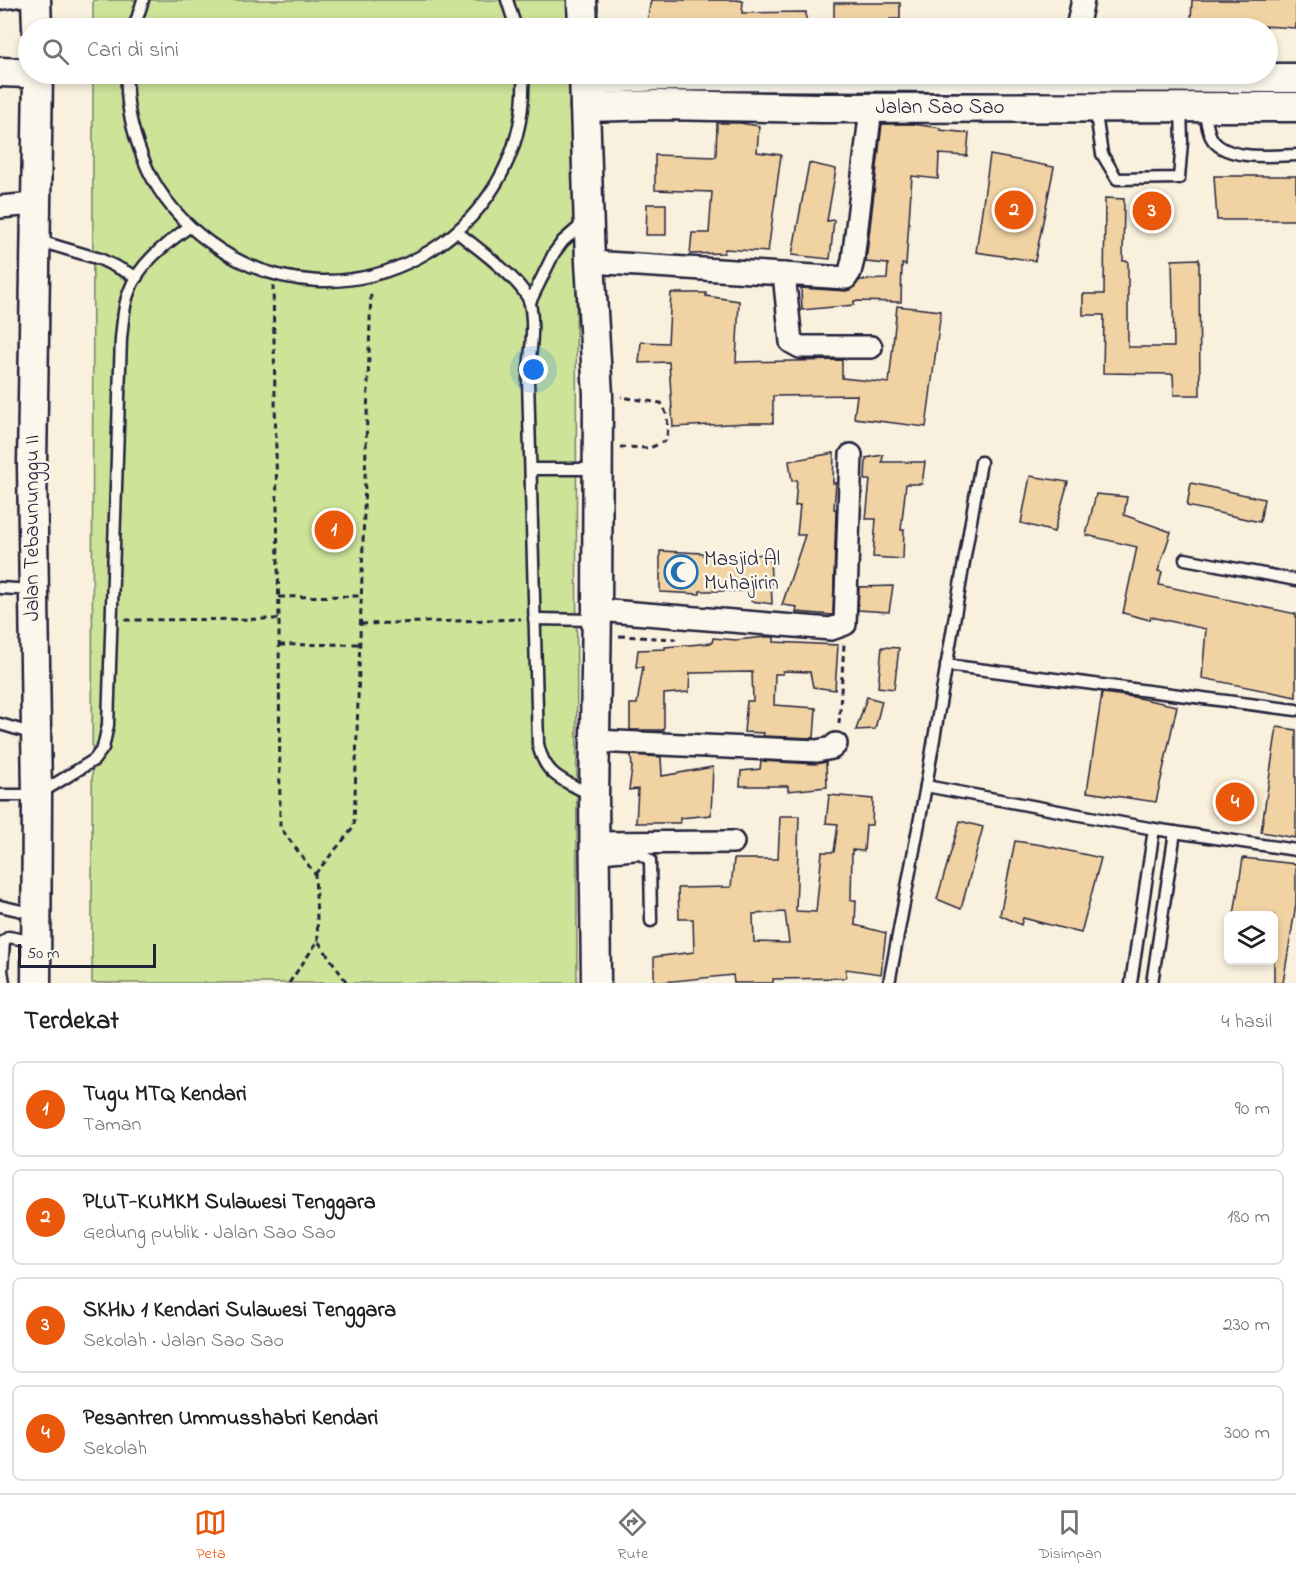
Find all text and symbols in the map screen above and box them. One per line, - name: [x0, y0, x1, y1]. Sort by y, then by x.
- search box: [18, 18, 1278, 84]
- icon: search: [39, 35, 72, 68]
- text: Cari di sini: [87, 35, 179, 67]
- street label: Jalan Sao Sao: [876, 93, 1004, 123]
- pin: 2: [994, 188, 1034, 232]
- pin: 3: [1132, 188, 1172, 234]
- your location: [519, 355, 548, 384]
- street label: Jalan Tebaununggu II: [18, 435, 50, 621]
- pin: 1: [314, 508, 354, 552]
- place label: Masjid Al Muhajirin: [704, 545, 780, 599]
- mosque icon: Masjid Al Muhajirin: [663, 554, 699, 590]
- pin: 4: [1216, 780, 1254, 824]
- map controls: [1224, 911, 1278, 965]
- button: layers: [1224, 911, 1278, 965]
- scale bar: [18, 941, 156, 968]
- text: 50 m: [27, 942, 59, 966]
- text: Terdekat: [24, 1003, 119, 1041]
- text: 4 hasil: [1221, 1008, 1272, 1037]
- text: Tugu MTQ Kendari: [83, 1079, 247, 1111]
- text: 1: [42, 1095, 49, 1124]
- text: 90 m: [1235, 1095, 1270, 1124]
- text: Taman: [83, 1111, 141, 1140]
- text: PLUT-KUMKM Sulawesi Tenggara: [83, 1187, 376, 1219]
- text: 2: [41, 1203, 50, 1232]
- text: 180 m: [1227, 1203, 1270, 1232]
- text: Gedung publik · Jalan Sao Sao: [83, 1219, 336, 1248]
- text: SKHN 1 Kendari Sulawesi Tenggara: [83, 1295, 396, 1327]
- text: 3: [41, 1311, 50, 1340]
- text: 230 m: [1223, 1311, 1270, 1340]
- text: Sekolah · Jalan Sao Sao: [83, 1327, 284, 1356]
- text: Pesantren Ummusshabri Kendari: [83, 1403, 378, 1435]
- text: 4: [41, 1419, 50, 1448]
- text: 300 m: [1224, 1419, 1270, 1448]
- text: Sekolah: [83, 1435, 147, 1464]
- tab: Peta: [194, 1506, 227, 1566]
- tab: Rute: [616, 1506, 649, 1566]
- tab: Disimpan: [1038, 1506, 1102, 1566]

